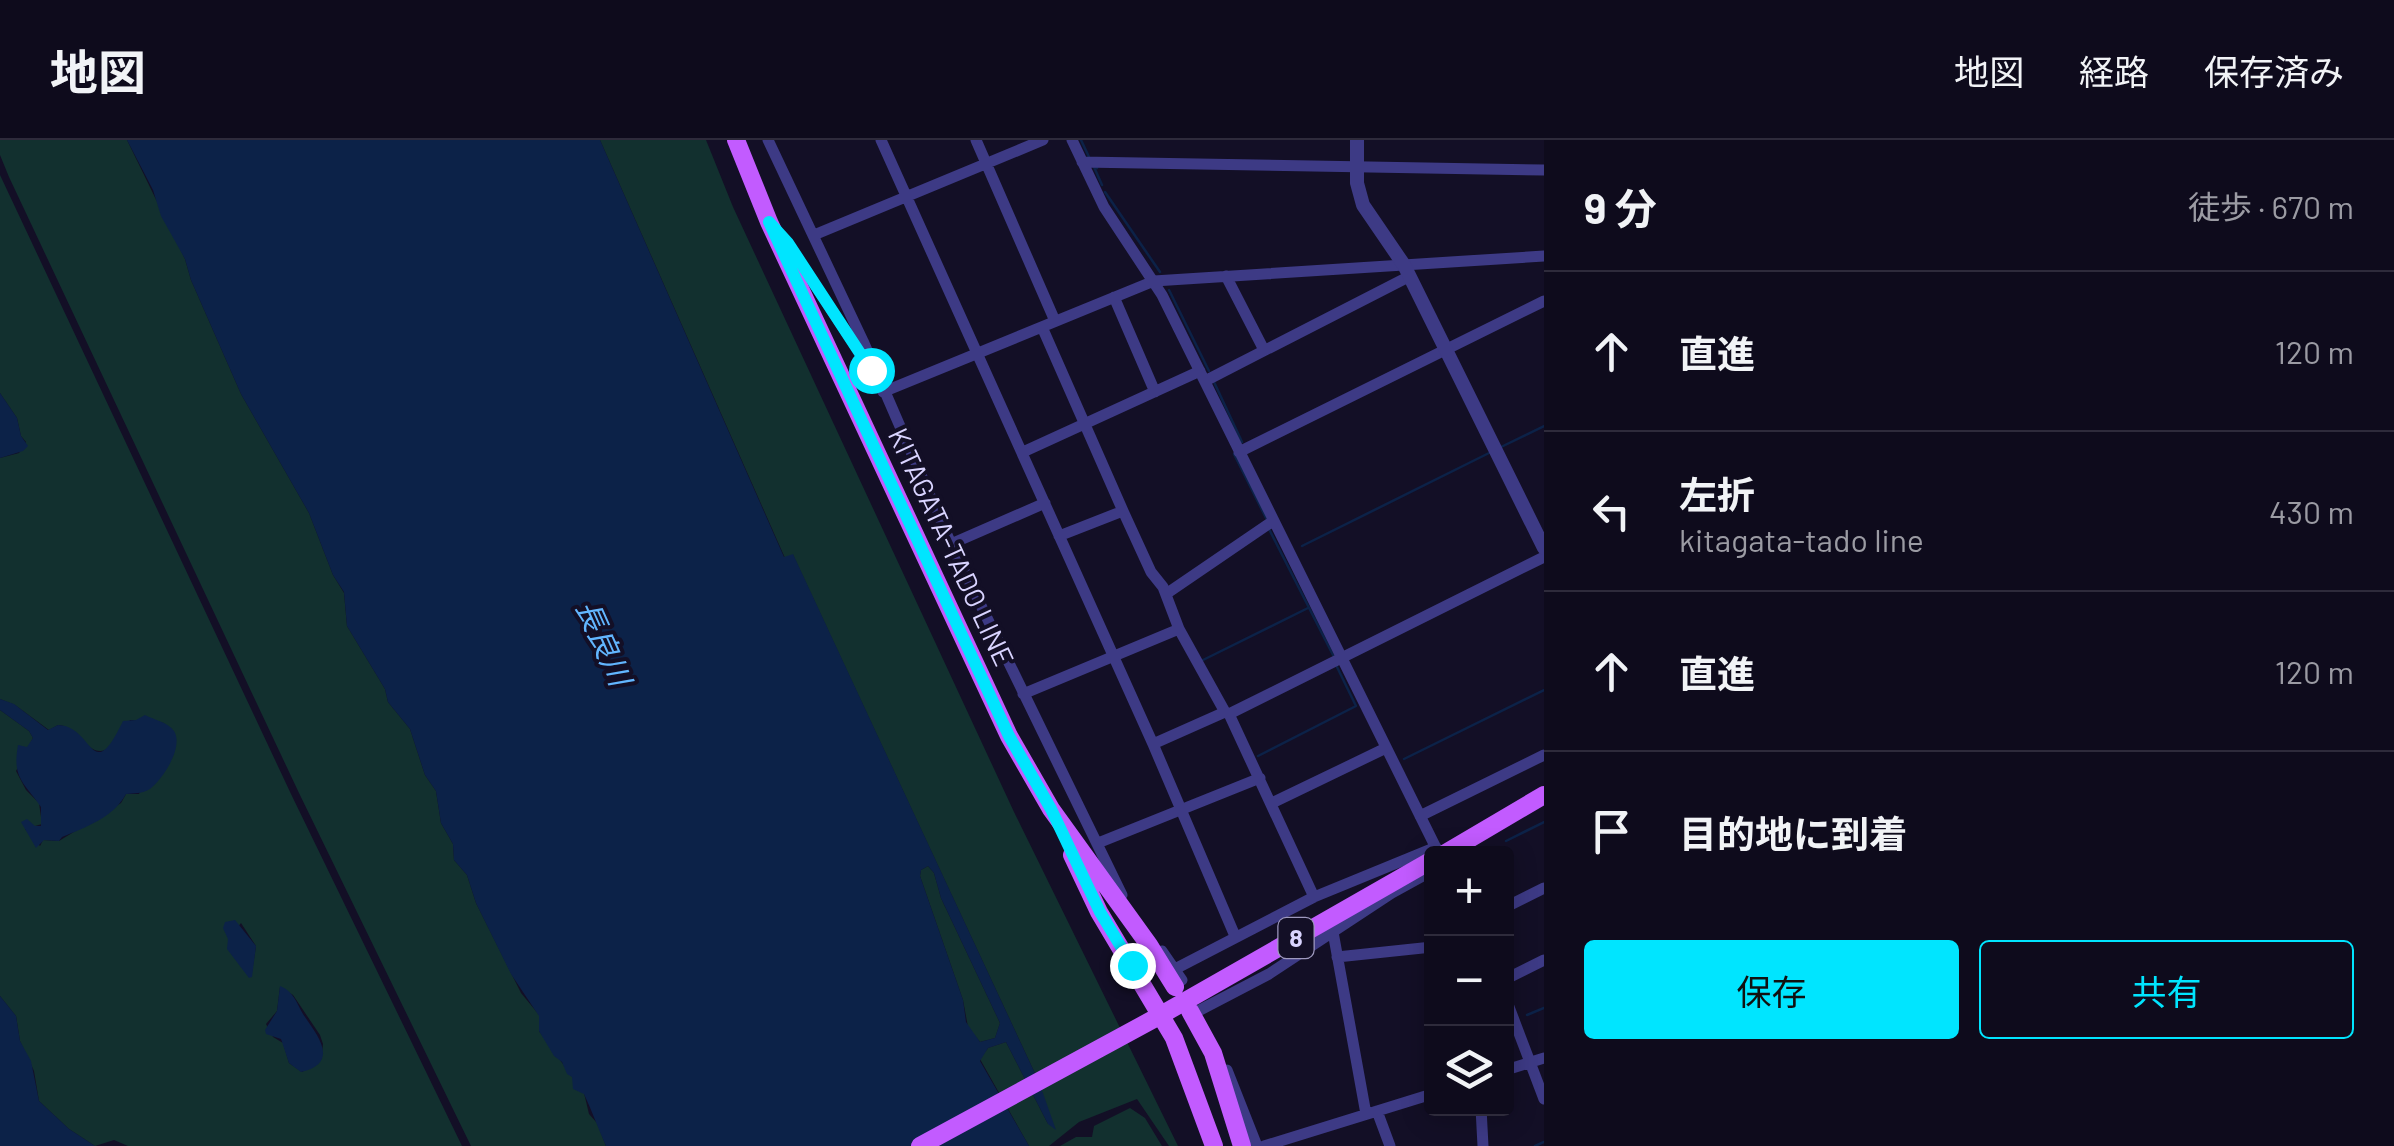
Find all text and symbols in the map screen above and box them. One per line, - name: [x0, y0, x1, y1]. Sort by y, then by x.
- text: 地図: [50, 42, 146, 100]
- text: 地図: [1954, 50, 2024, 92]
- text: 経路: [2079, 50, 2149, 92]
- text: 保存済み: [2204, 50, 2344, 92]
- text: 9 分: [1584, 182, 1657, 232]
- text: 徒歩 · 670 m: [2188, 187, 2354, 225]
- icon: ahead: [1584, 324, 1639, 379]
- text: 直進: [1679, 330, 1755, 376]
- text: 120 m: [2275, 332, 2354, 370]
- route start: [849, 348, 895, 394]
- street label: KITAGATA-TADO LINE: [882, 422, 1022, 671]
- text: 左折: [1679, 471, 1755, 517]
- icon: left: [1584, 484, 1639, 539]
- text: 430 m: [2269, 492, 2354, 530]
- text: kitagata-tado line: [1679, 520, 1924, 558]
- water label: 長良川: [570, 594, 641, 693]
- icon: ahead: [1584, 644, 1639, 699]
- text: 直進: [1679, 650, 1755, 696]
- text: 120 m: [2275, 652, 2354, 690]
- icon: arrive: [1584, 804, 1639, 859]
- text: 目的地に到着: [1679, 810, 1907, 856]
- map controls: [1424, 846, 1514, 1116]
- button: +: [1424, 846, 1514, 936]
- road number: 8: [1278, 918, 1314, 958]
- button: −: [1424, 936, 1514, 1026]
- button: 保存: [1584, 940, 1959, 1039]
- button: 共有: [1979, 940, 2354, 1039]
- route end: [1110, 943, 1156, 989]
- button: layers: [1424, 1026, 1514, 1116]

